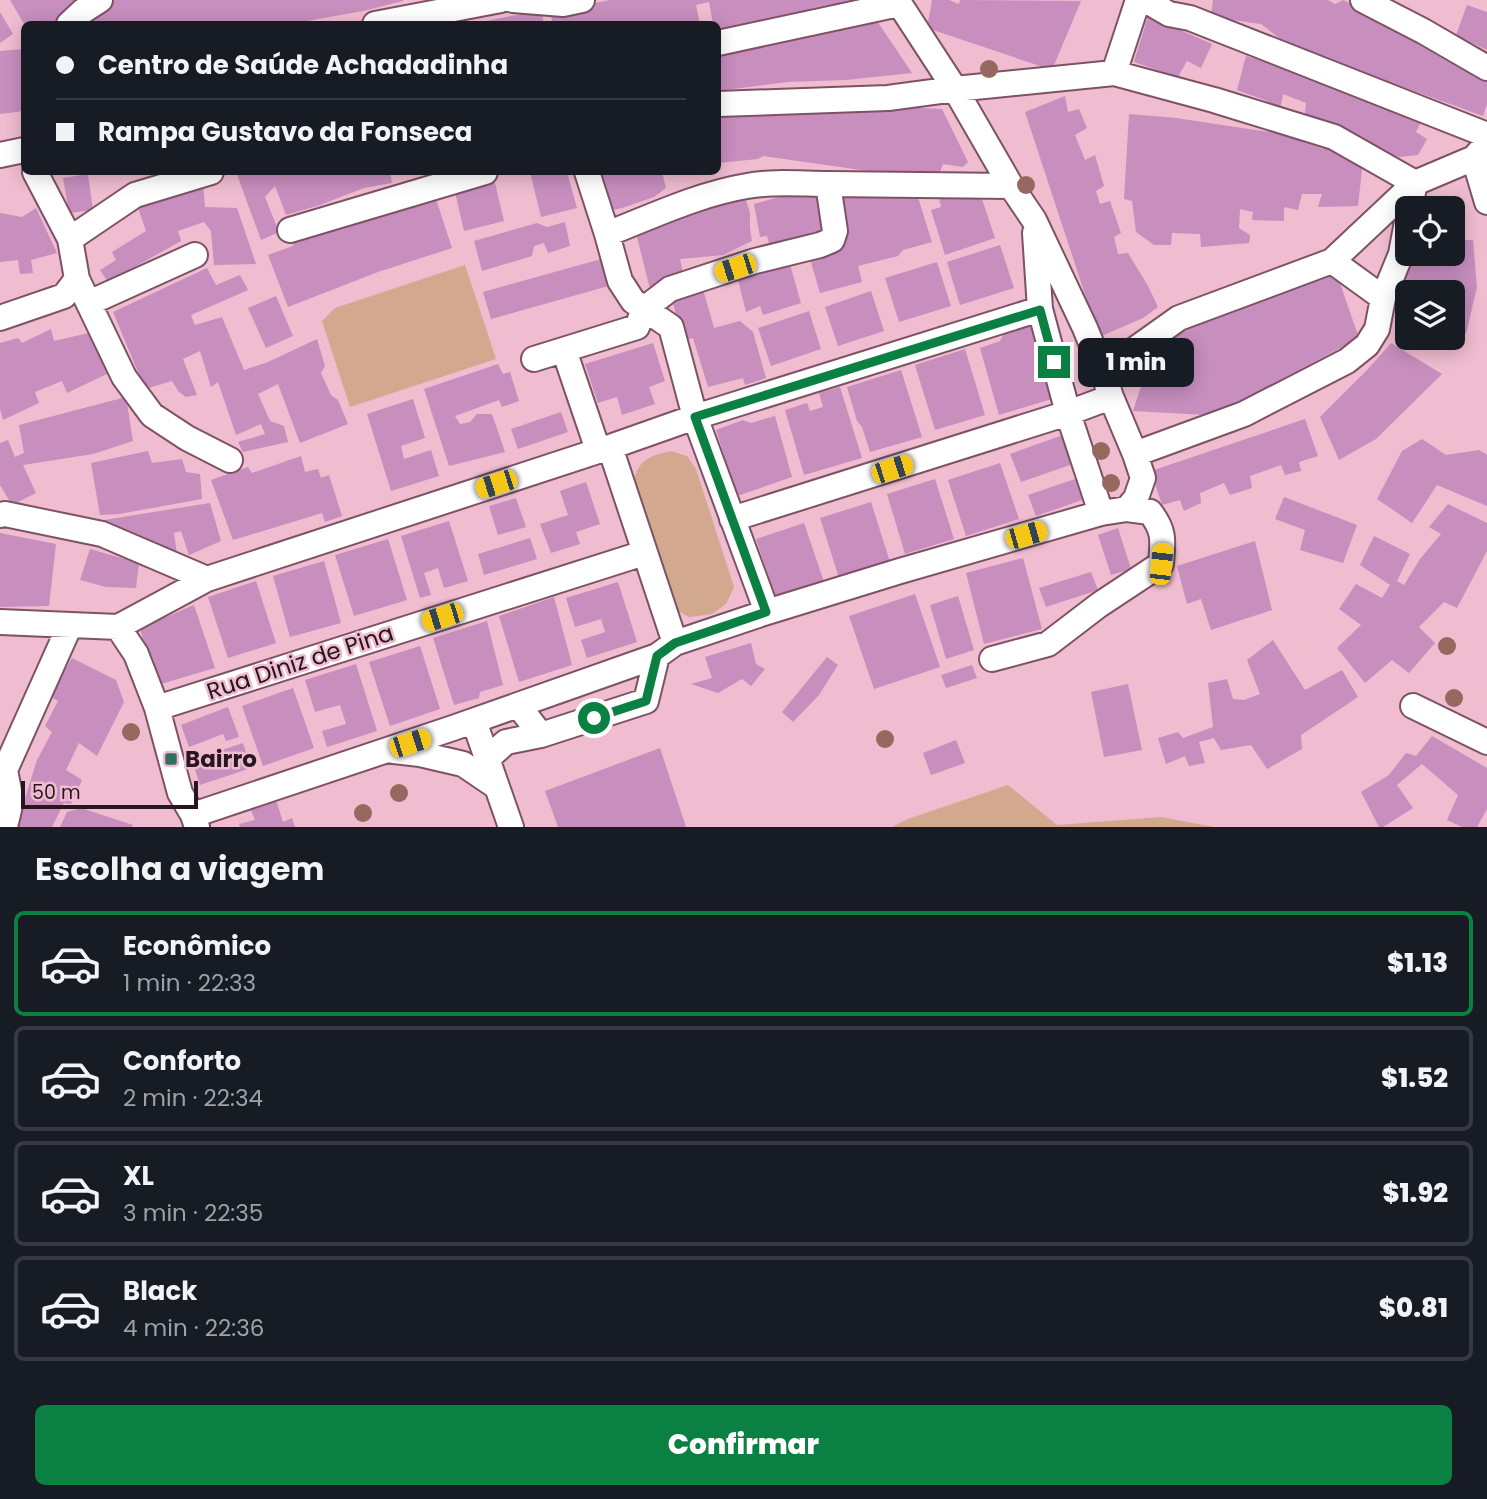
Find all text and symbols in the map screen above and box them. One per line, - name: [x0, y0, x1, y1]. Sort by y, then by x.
- text: Centro de Saúde Achadadinha: [98, 47, 508, 83]
- text: Rampa Gustavo da Fonseca: [98, 114, 472, 150]
- map controls: [1395, 196, 1465, 350]
- button: locate: [1395, 196, 1465, 266]
- car: [712, 252, 759, 284]
- button: layers: [1395, 280, 1465, 350]
- callout: 1 min: [1078, 338, 1194, 386]
- route end: [1038, 346, 1070, 378]
- text: 1 min: [1106, 346, 1166, 378]
- car: [869, 453, 916, 485]
- car: [473, 468, 520, 500]
- car: [1003, 519, 1050, 551]
- car: [1149, 542, 1174, 586]
- car: [419, 601, 466, 633]
- street label: Rua Diniz de Pina: [203, 617, 397, 707]
- route start: [578, 702, 610, 734]
- car: [387, 727, 434, 759]
- place label: Bairro: [185, 743, 257, 775]
- marker: Bairro: [163, 751, 179, 767]
- scale bar: [21, 778, 198, 810]
- text: 50 m: [32, 779, 81, 806]
- text: Escolha a viagem: [35, 846, 324, 891]
- text: Econômico: [123, 928, 271, 964]
- icon: car: [39, 932, 102, 995]
- text: $1.13: [1387, 945, 1448, 981]
- text: 1 min · 22:33: [123, 967, 256, 999]
- text: Conforto: [123, 1043, 241, 1079]
- icon: car: [39, 1047, 102, 1110]
- text: $1.52: [1381, 1060, 1448, 1096]
- text: 2 min · 22:34: [123, 1082, 263, 1114]
- text: XL: [123, 1158, 154, 1194]
- icon: car: [39, 1162, 102, 1225]
- text: $1.92: [1382, 1175, 1448, 1211]
- text: 3 min · 22:35: [123, 1197, 263, 1229]
- text: Black: [123, 1273, 197, 1309]
- icon: car: [39, 1277, 102, 1340]
- text: $0.81: [1379, 1290, 1448, 1326]
- text: 4 min · 22:36: [123, 1312, 264, 1344]
- button: Confirmar: [35, 1405, 1452, 1485]

